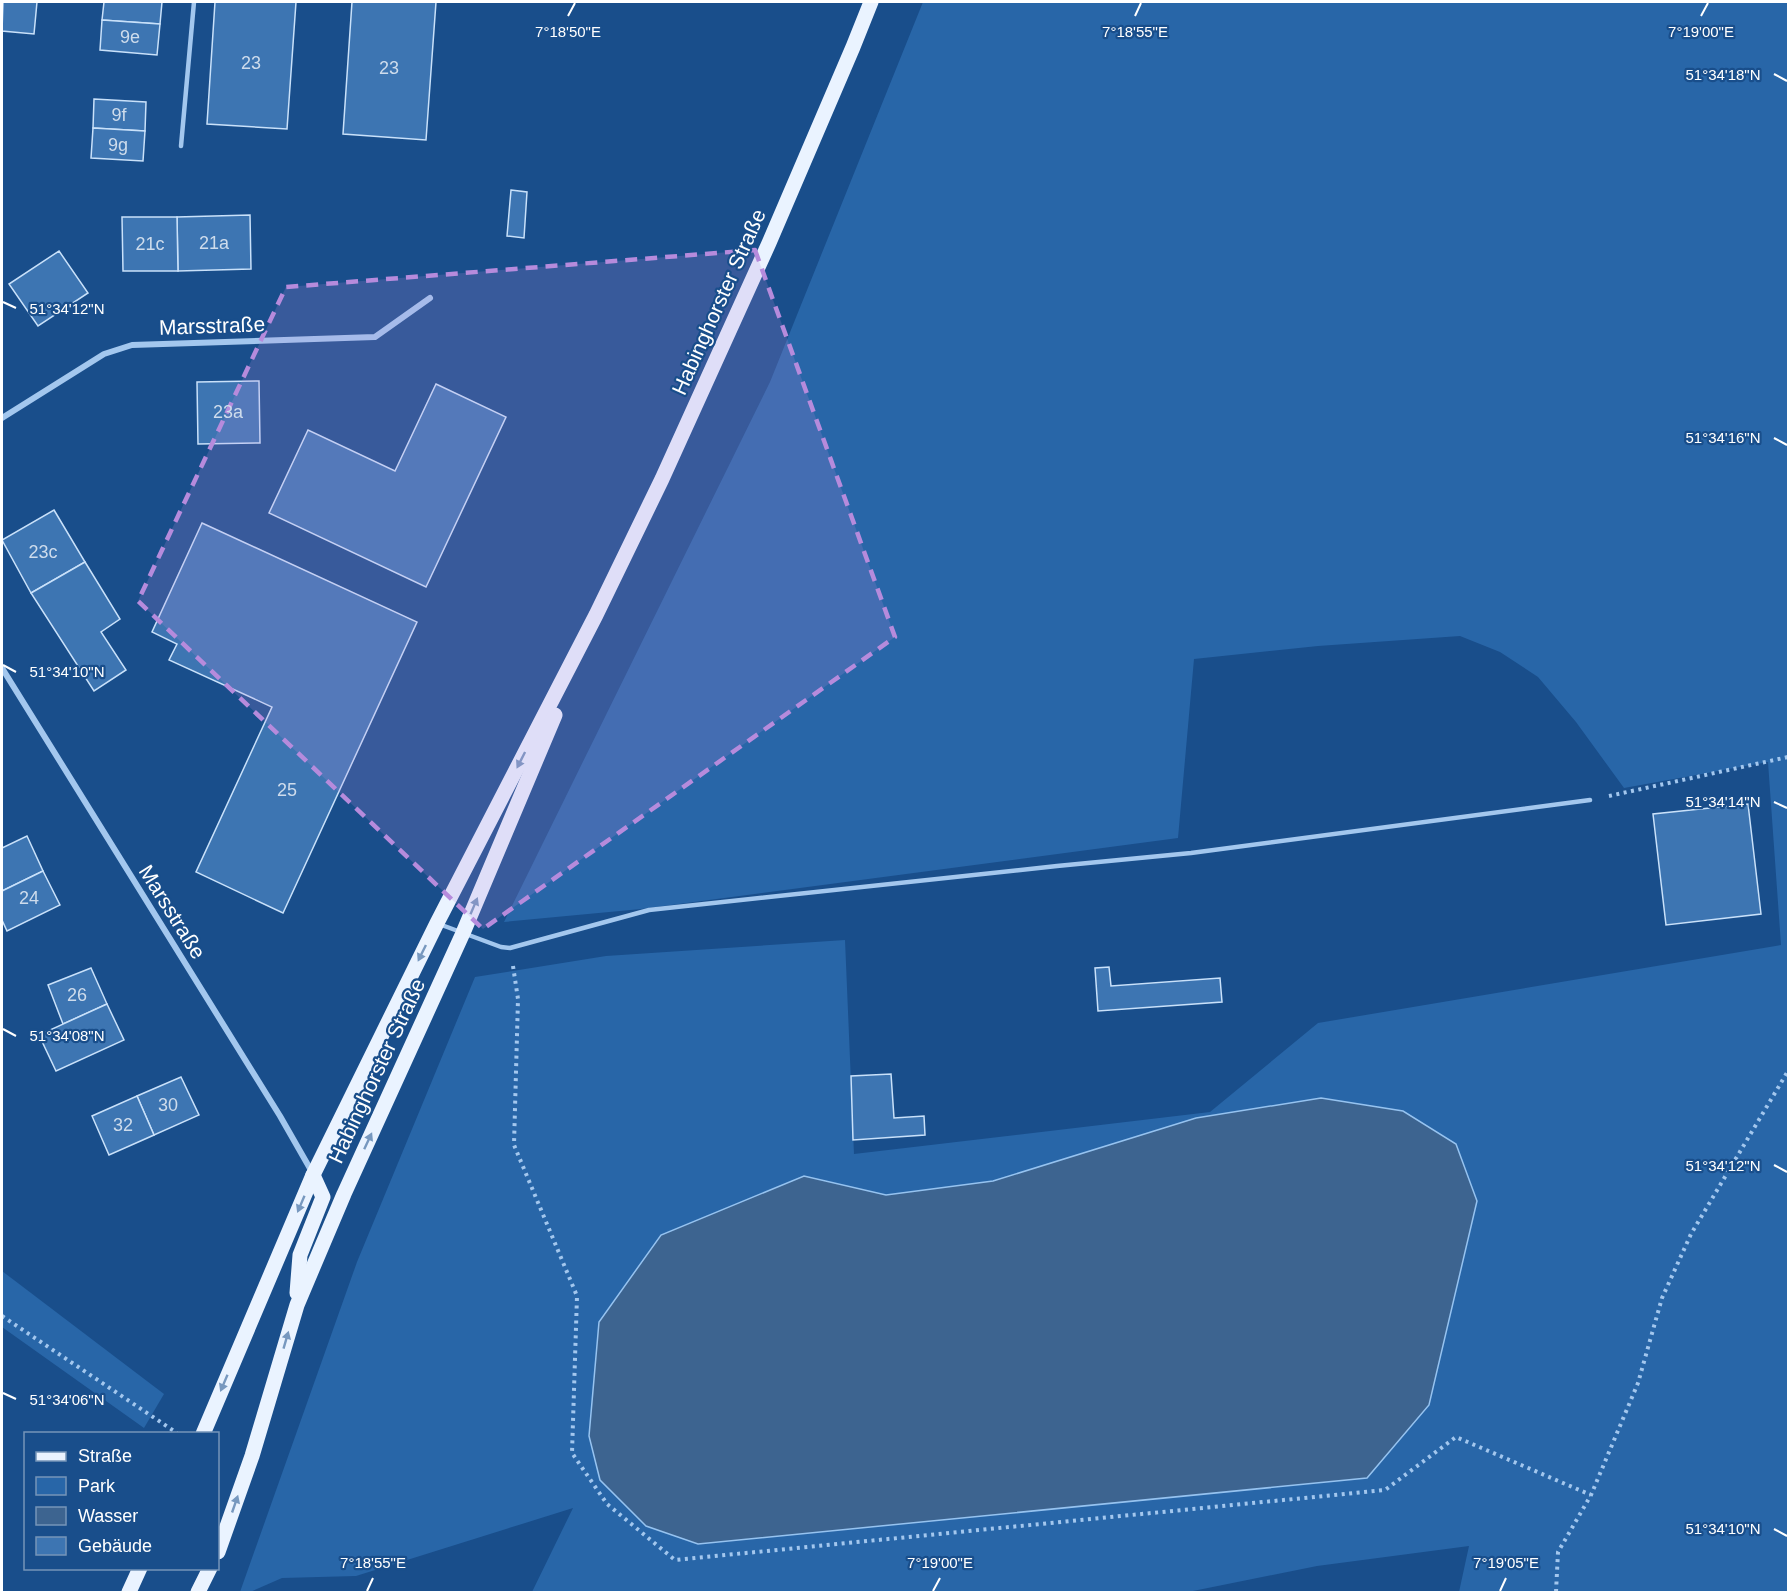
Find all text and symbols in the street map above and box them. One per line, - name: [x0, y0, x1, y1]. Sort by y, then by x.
- text: 7°18'50"E: [535, 23, 601, 40]
- text: 7°18'55"E: [1102, 23, 1168, 40]
- text: 7°19'00"E: [1668, 23, 1734, 40]
- house number: 9e: [120, 27, 140, 47]
- house number: 23: [241, 53, 261, 73]
- house number: 23: [379, 58, 399, 78]
- text: 51°34'18"N: [1685, 66, 1761, 83]
- house number: 9f: [111, 105, 128, 125]
- house number: 9g: [108, 135, 128, 155]
- street label: Habinghorster Straße: [667, 205, 770, 398]
- house number: 21a: [199, 233, 230, 253]
- house number: 21c: [135, 234, 165, 254]
- text: 51°34'12"N: [29, 300, 105, 317]
- street label: Marsstraße: [159, 312, 265, 339]
- house number: 23a: [213, 402, 244, 422]
- text: 51°34'16"N: [1685, 429, 1761, 446]
- house number: 23c: [28, 542, 58, 562]
- text: 51°34'10"N: [29, 663, 105, 680]
- one-way arrow: [516, 752, 526, 769]
- house number: 25: [277, 780, 297, 800]
- text: 51°34'14"N: [1685, 793, 1761, 810]
- street label: Marsstraße: [135, 861, 210, 963]
- house number: 24: [19, 888, 39, 908]
- one-way arrow: [470, 898, 479, 915]
- one-way arrow: [418, 944, 427, 961]
- street label: Habinghorster Straße: [324, 975, 429, 1167]
- house number: 26: [67, 985, 87, 1005]
- text: 51°34'08"N: [29, 1027, 105, 1044]
- house number: 30: [158, 1095, 178, 1115]
- house number: 32: [113, 1115, 133, 1135]
- one-way arrow: [363, 1132, 373, 1150]
- text: 51°34'12"N: [1685, 1157, 1761, 1174]
- one-way arrow: [296, 1195, 305, 1213]
- one-way arrow: [282, 1330, 291, 1348]
- one-way arrow: [220, 1375, 229, 1392]
- text: 51°34'06"N: [29, 1391, 105, 1408]
- legend: [24, 1432, 219, 1570]
- text: Straße: [78, 1446, 132, 1466]
- text: Park: [78, 1476, 116, 1496]
- one-way arrow: [231, 1495, 241, 1513]
- text: Wasser: [78, 1506, 138, 1526]
- text: 51°34'10"N: [1685, 1520, 1761, 1537]
- text: Gebäude: [78, 1536, 152, 1556]
- text: 7°18'55"E: [340, 1554, 406, 1571]
- text: 7°19'00"E: [907, 1554, 973, 1571]
- text: 7°19'05"E: [1473, 1554, 1539, 1571]

